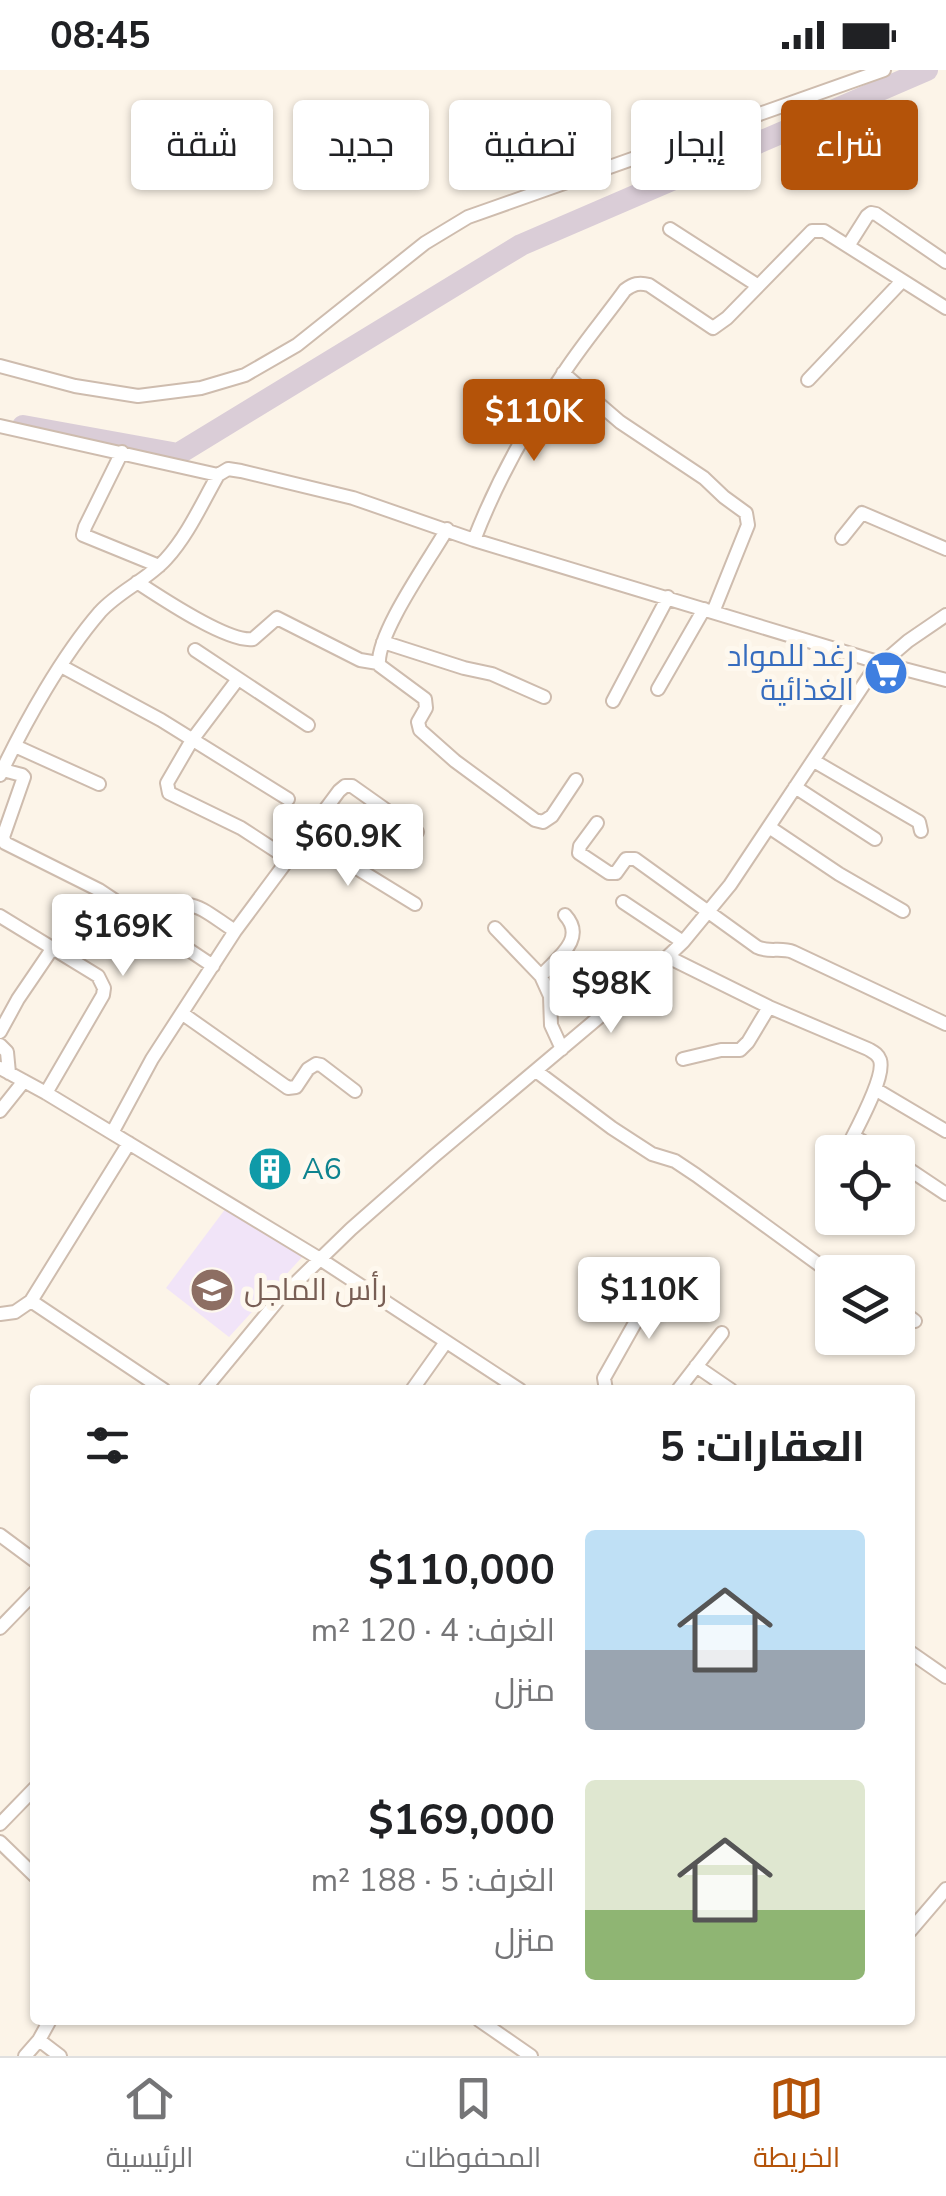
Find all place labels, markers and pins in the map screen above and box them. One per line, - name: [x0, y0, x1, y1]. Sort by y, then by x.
- pin: $110K: [464, 379, 604, 464]
- place label: رغد للمواد الغذائية: [727, 636, 854, 711]
- supermarket icon: رغد للمواد الغذائية: [863, 650, 909, 696]
- pin: $60.9K: [267, 804, 429, 889]
- pin: $169K: [53, 894, 193, 979]
- pin: $98K: [552, 951, 670, 1036]
- building icon: A6: [247, 1146, 293, 1192]
- place label: A6: [302, 1149, 342, 1190]
- pin: $110K: [579, 1257, 719, 1342]
- school or university icon: رأس الماجل: [189, 1267, 235, 1313]
- place label: رأس الماجل: [244, 1270, 387, 1311]

